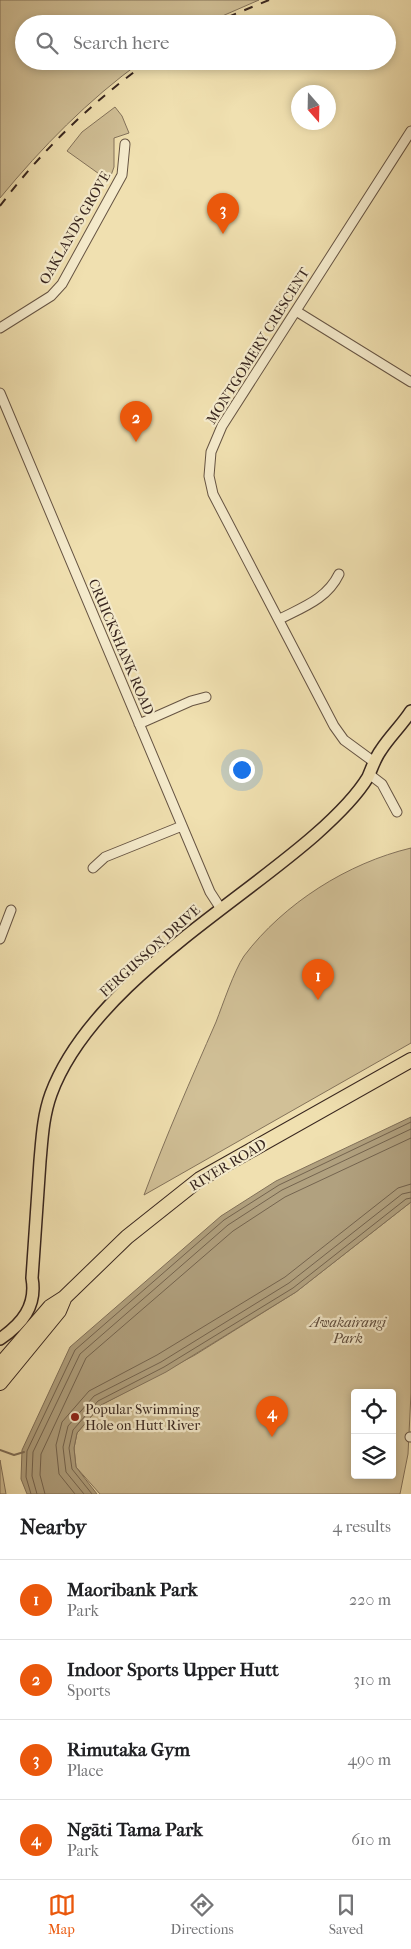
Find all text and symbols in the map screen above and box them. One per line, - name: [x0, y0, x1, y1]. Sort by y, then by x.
- search box: [15, 15, 396, 70]
- icon: search: [33, 29, 61, 57]
- text: Search here: [73, 32, 169, 54]
- north arrow: [291, 85, 336, 130]
- street label: OAKLANDS GROVE: [36, 168, 114, 287]
- pin: 3: [207, 193, 239, 234]
- street label: MONTGOMERY CRESCENT: [203, 264, 313, 427]
- pin: 2: [120, 401, 152, 442]
- street label: CRUICKSHANK ROAD: [85, 576, 158, 718]
- your location: [229, 757, 255, 783]
- street label: FERGUSSON DRIVE: [96, 901, 204, 1001]
- pin: 1: [302, 959, 334, 1000]
- street label: RIVER ROAD: [186, 1135, 270, 1195]
- park label: Awakairangi Park: [308, 1314, 387, 1347]
- map controls: [351, 1389, 396, 1479]
- button: locate: [351, 1389, 396, 1434]
- pin: 4: [256, 1396, 288, 1437]
- place label: Popular Swimming Hole on Hutt River: [85, 1401, 200, 1434]
- marker: Popular Swimming Hole on Hutt River: [69, 1411, 81, 1423]
- button: layers: [351, 1434, 396, 1479]
- text: Nearby: [20, 1515, 86, 1539]
- text: 4 results: [333, 1517, 391, 1536]
- text: Maoribank Park: [67, 1579, 198, 1601]
- text: 1: [33, 1590, 39, 1609]
- text: 220 m: [349, 1590, 391, 1609]
- text: Park: [67, 1601, 99, 1620]
- text: Indoor Sports Upper Hutt: [67, 1659, 279, 1681]
- text: 2: [32, 1670, 40, 1689]
- text: 310 m: [353, 1670, 391, 1689]
- text: Sports: [67, 1681, 110, 1700]
- text: Rimutaka Gym: [67, 1739, 190, 1761]
- text: 3: [33, 1750, 39, 1769]
- text: 490 m: [348, 1750, 391, 1769]
- text: Place: [67, 1761, 103, 1780]
- text: Ngāti Tama Park: [67, 1819, 203, 1841]
- text: 4: [31, 1830, 41, 1849]
- text: 610 m: [351, 1830, 391, 1849]
- text: Park: [67, 1841, 99, 1860]
- tab: Map: [48, 1891, 76, 1938]
- tab: Directions: [171, 1891, 234, 1938]
- tab: Saved: [329, 1891, 363, 1938]

